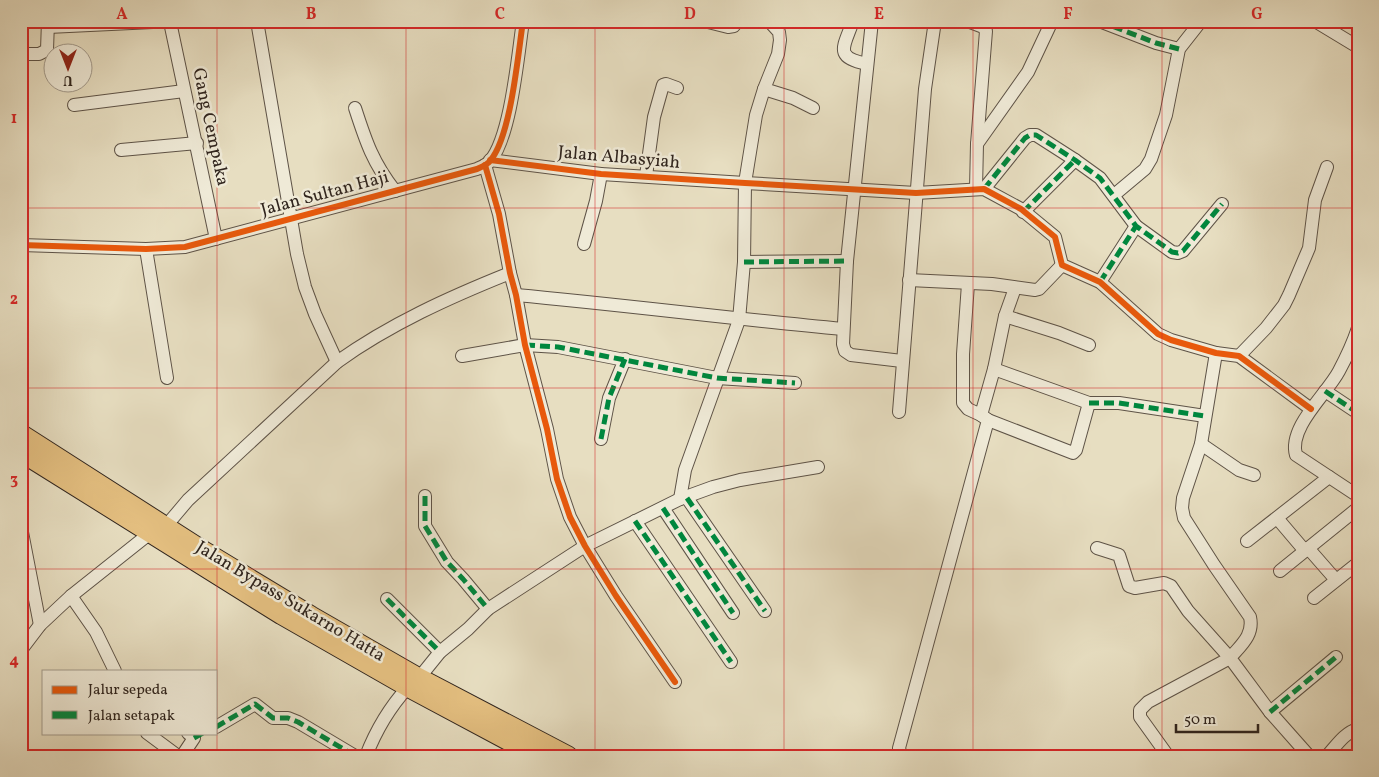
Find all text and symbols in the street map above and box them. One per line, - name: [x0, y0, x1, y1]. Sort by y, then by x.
- text: A: [116, 4, 128, 26]
- text: B: [306, 4, 317, 26]
- text: C: [495, 4, 505, 26]
- text: D: [684, 4, 696, 26]
- text: E: [874, 4, 884, 26]
- text: F: [1063, 4, 1073, 26]
- text: G: [1251, 4, 1263, 26]
- north arrow: [42, 42, 92, 92]
- street label: Gang Cempaka: [185, 66, 235, 188]
- text: U: [63, 70, 73, 89]
- text: 1: [11, 108, 17, 130]
- street label: Jalan Albasyiah: [557, 140, 681, 176]
- street label: Jalan Sultan Haji: [258, 165, 392, 223]
- text: 2: [10, 289, 18, 311]
- text: 3: [10, 469, 18, 491]
- street label: Jalan Bypass Sukarno Hatta: [191, 535, 389, 669]
- text: 4: [9, 650, 19, 672]
- legend: [42, 670, 218, 734]
- text: Jalur sepeda: [88, 680, 168, 701]
- scale bar: [1176, 702, 1259, 734]
- text: Jalan setapak: [88, 706, 175, 727]
- text: 50 m: [1184, 710, 1216, 731]

